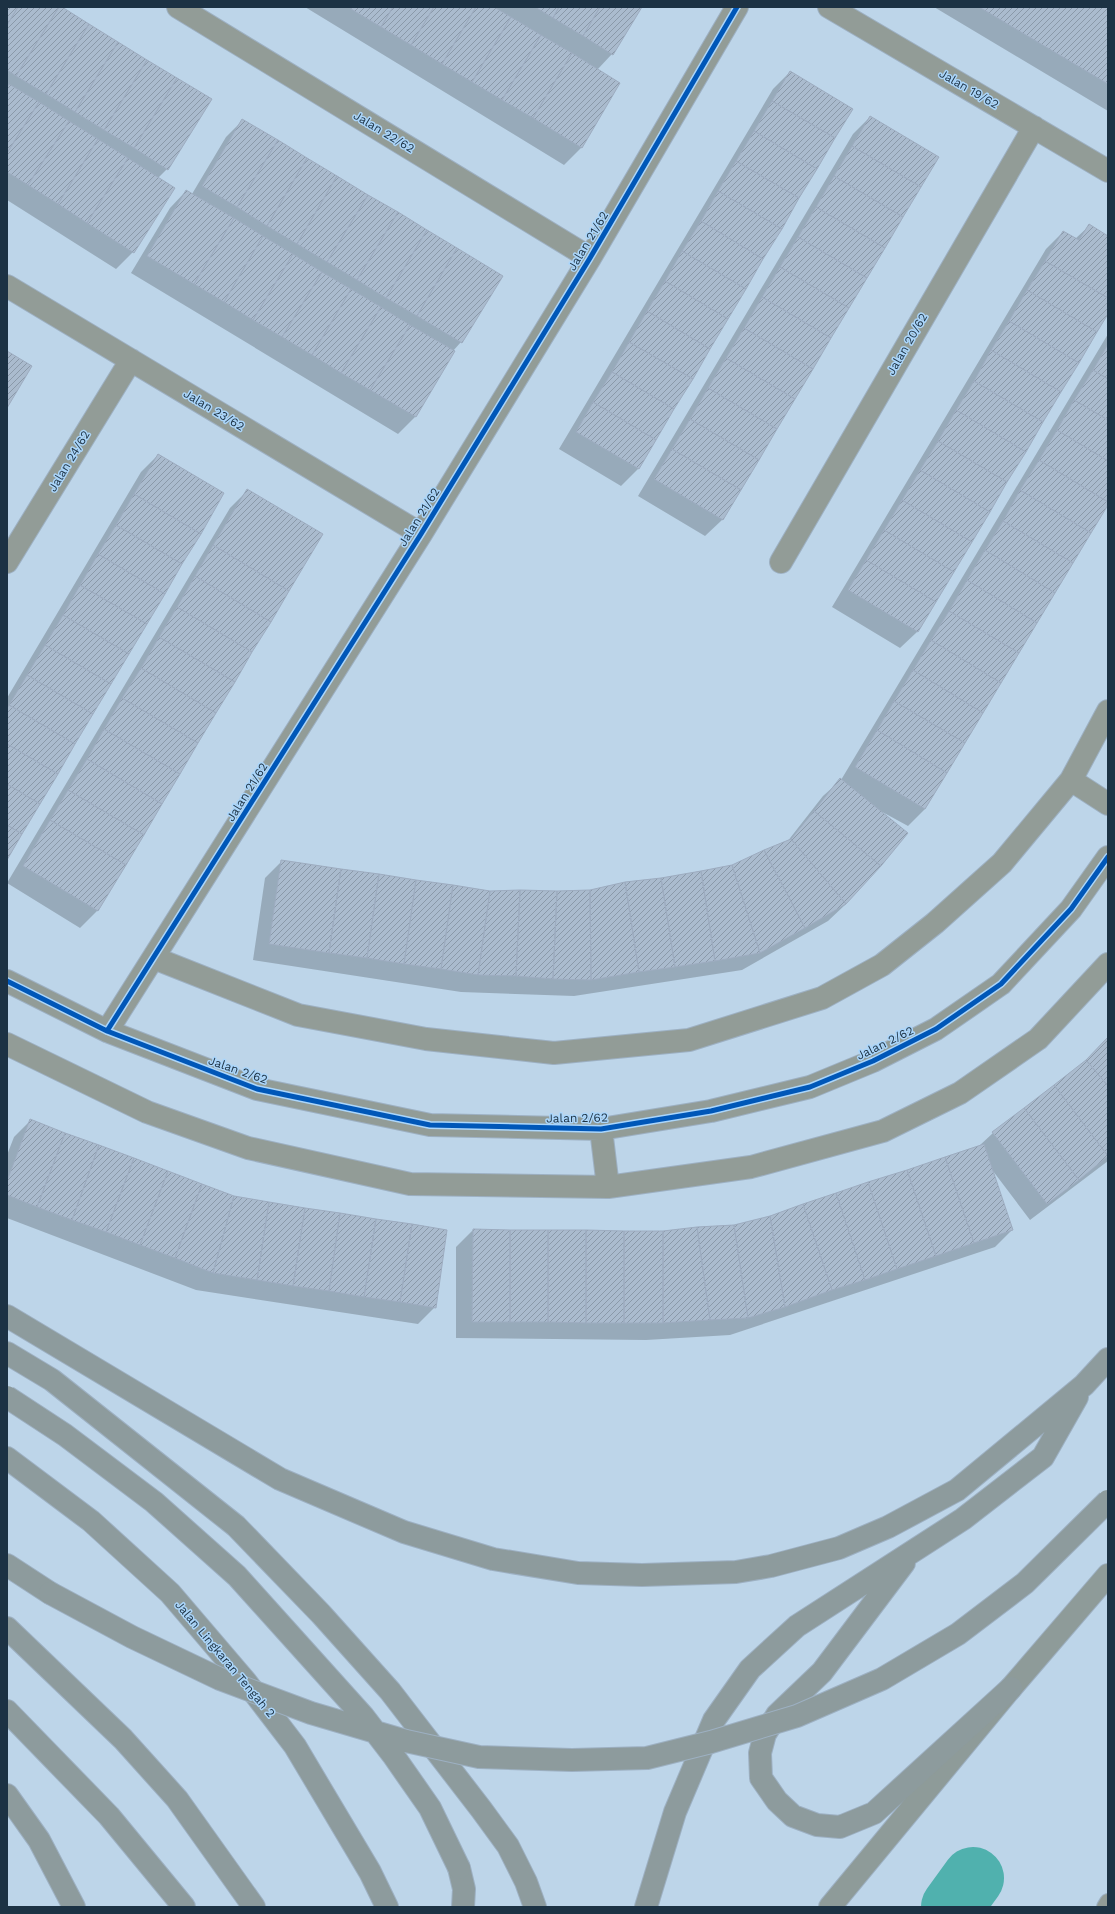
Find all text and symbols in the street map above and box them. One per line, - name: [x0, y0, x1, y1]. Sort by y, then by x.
- street label: Jalan 19/62: [937, 66, 1001, 112]
- street label: Jalan 22/62: [351, 108, 417, 156]
- street label: Jalan 21/62: [565, 209, 611, 273]
- street label: Jalan 20/62: [884, 311, 930, 377]
- street label: Jalan 23/62: [181, 386, 247, 434]
- street label: Jalan 24/62: [45, 428, 93, 494]
- street label: Jalan 21/62: [395, 485, 443, 549]
- street label: Jalan 21/62: [223, 760, 271, 824]
- street label: Jalan 2/62: [854, 1023, 916, 1063]
- street label: Jalan 2/62: [207, 1053, 269, 1087]
- street label: Jalan 2/62: [546, 1110, 608, 1126]
- street label: Jalan Lingkaran Tengah 2: [172, 1598, 278, 1720]

